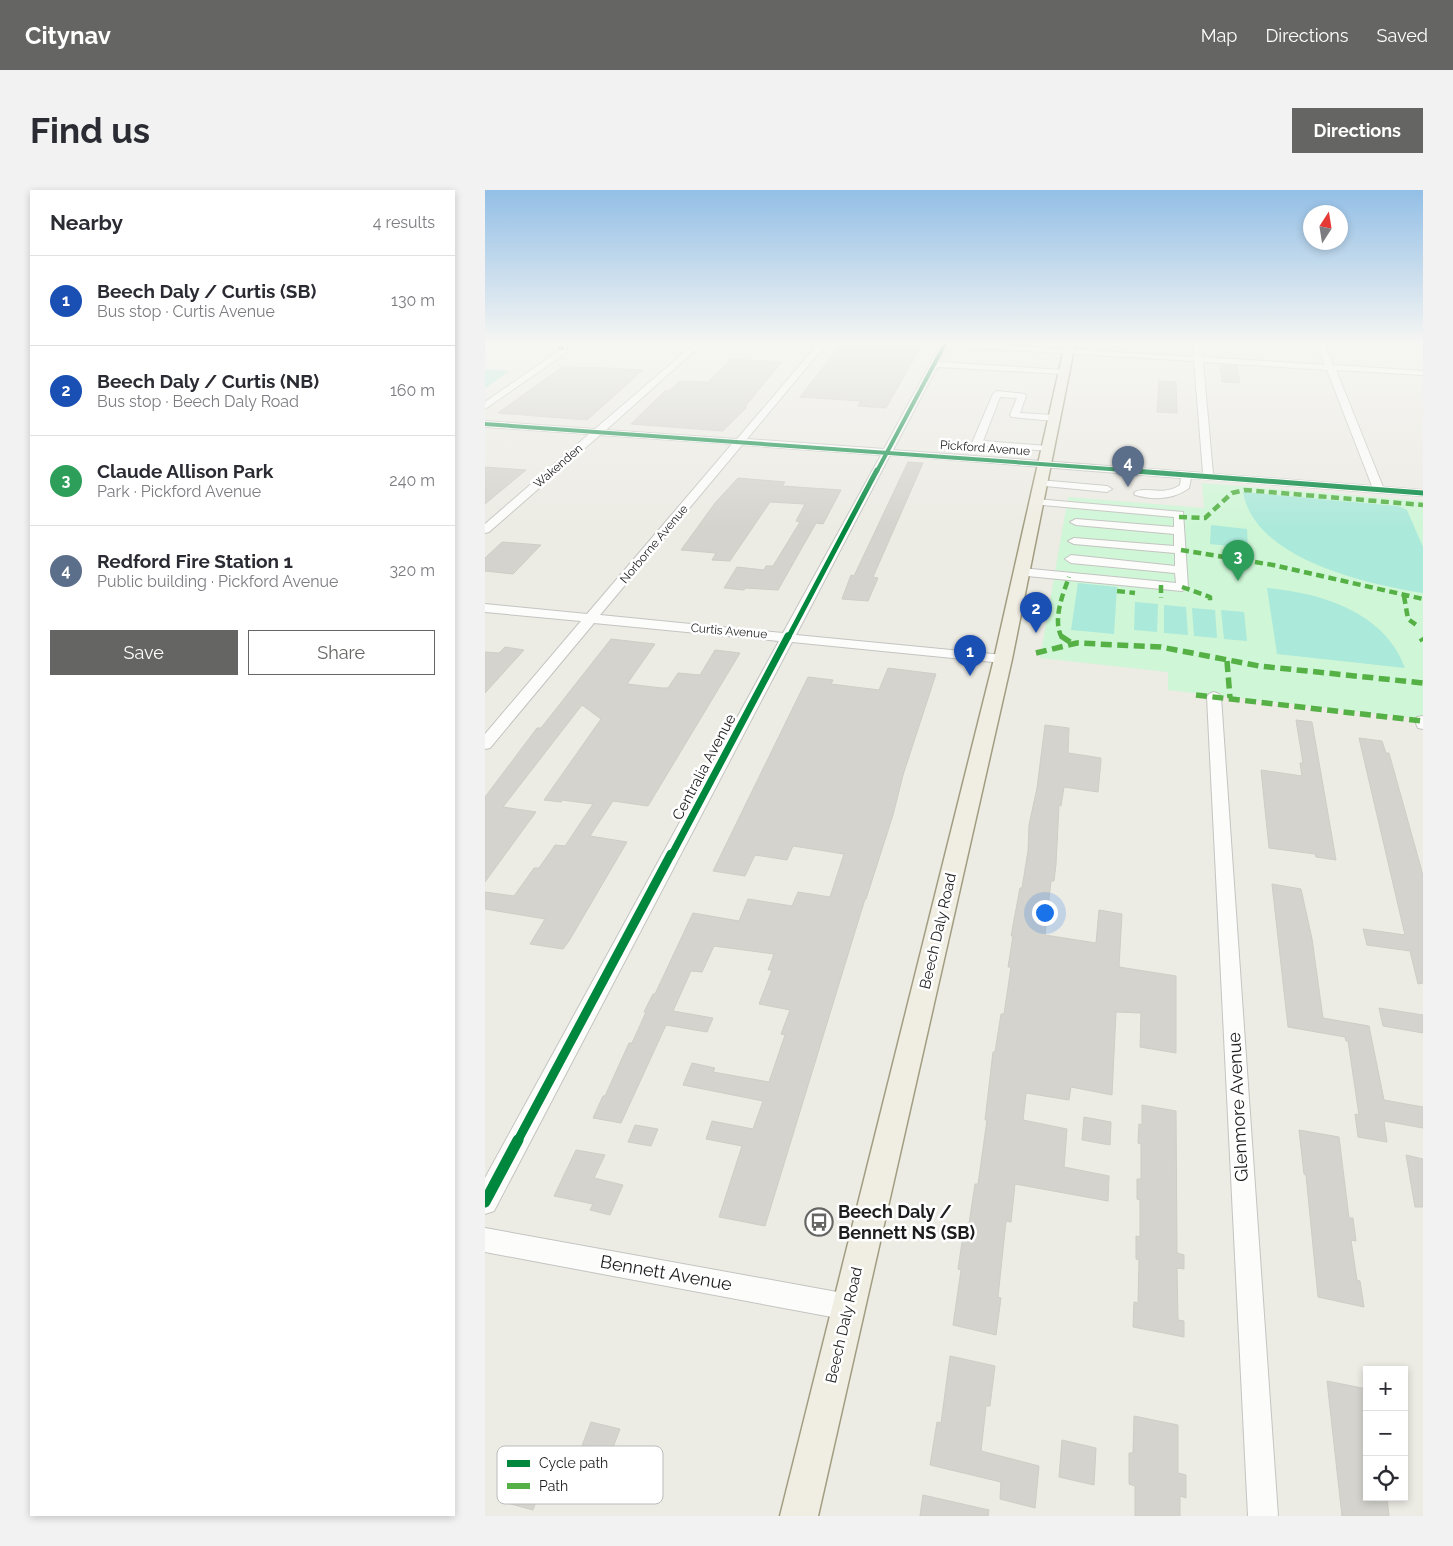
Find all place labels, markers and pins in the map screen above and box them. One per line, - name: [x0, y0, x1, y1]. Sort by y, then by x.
- pin: 4: [1112, 446, 1144, 487]
- pin: 3: [1222, 540, 1254, 581]
- pin: 2: [1020, 592, 1052, 633]
- pin: 1: [954, 635, 986, 676]
- place label: Beech Daly / Bennett NS (SB): [838, 1201, 975, 1243]
- bus stop icon: Beech Daly / Bennett NS (SB): [804, 1207, 834, 1237]

